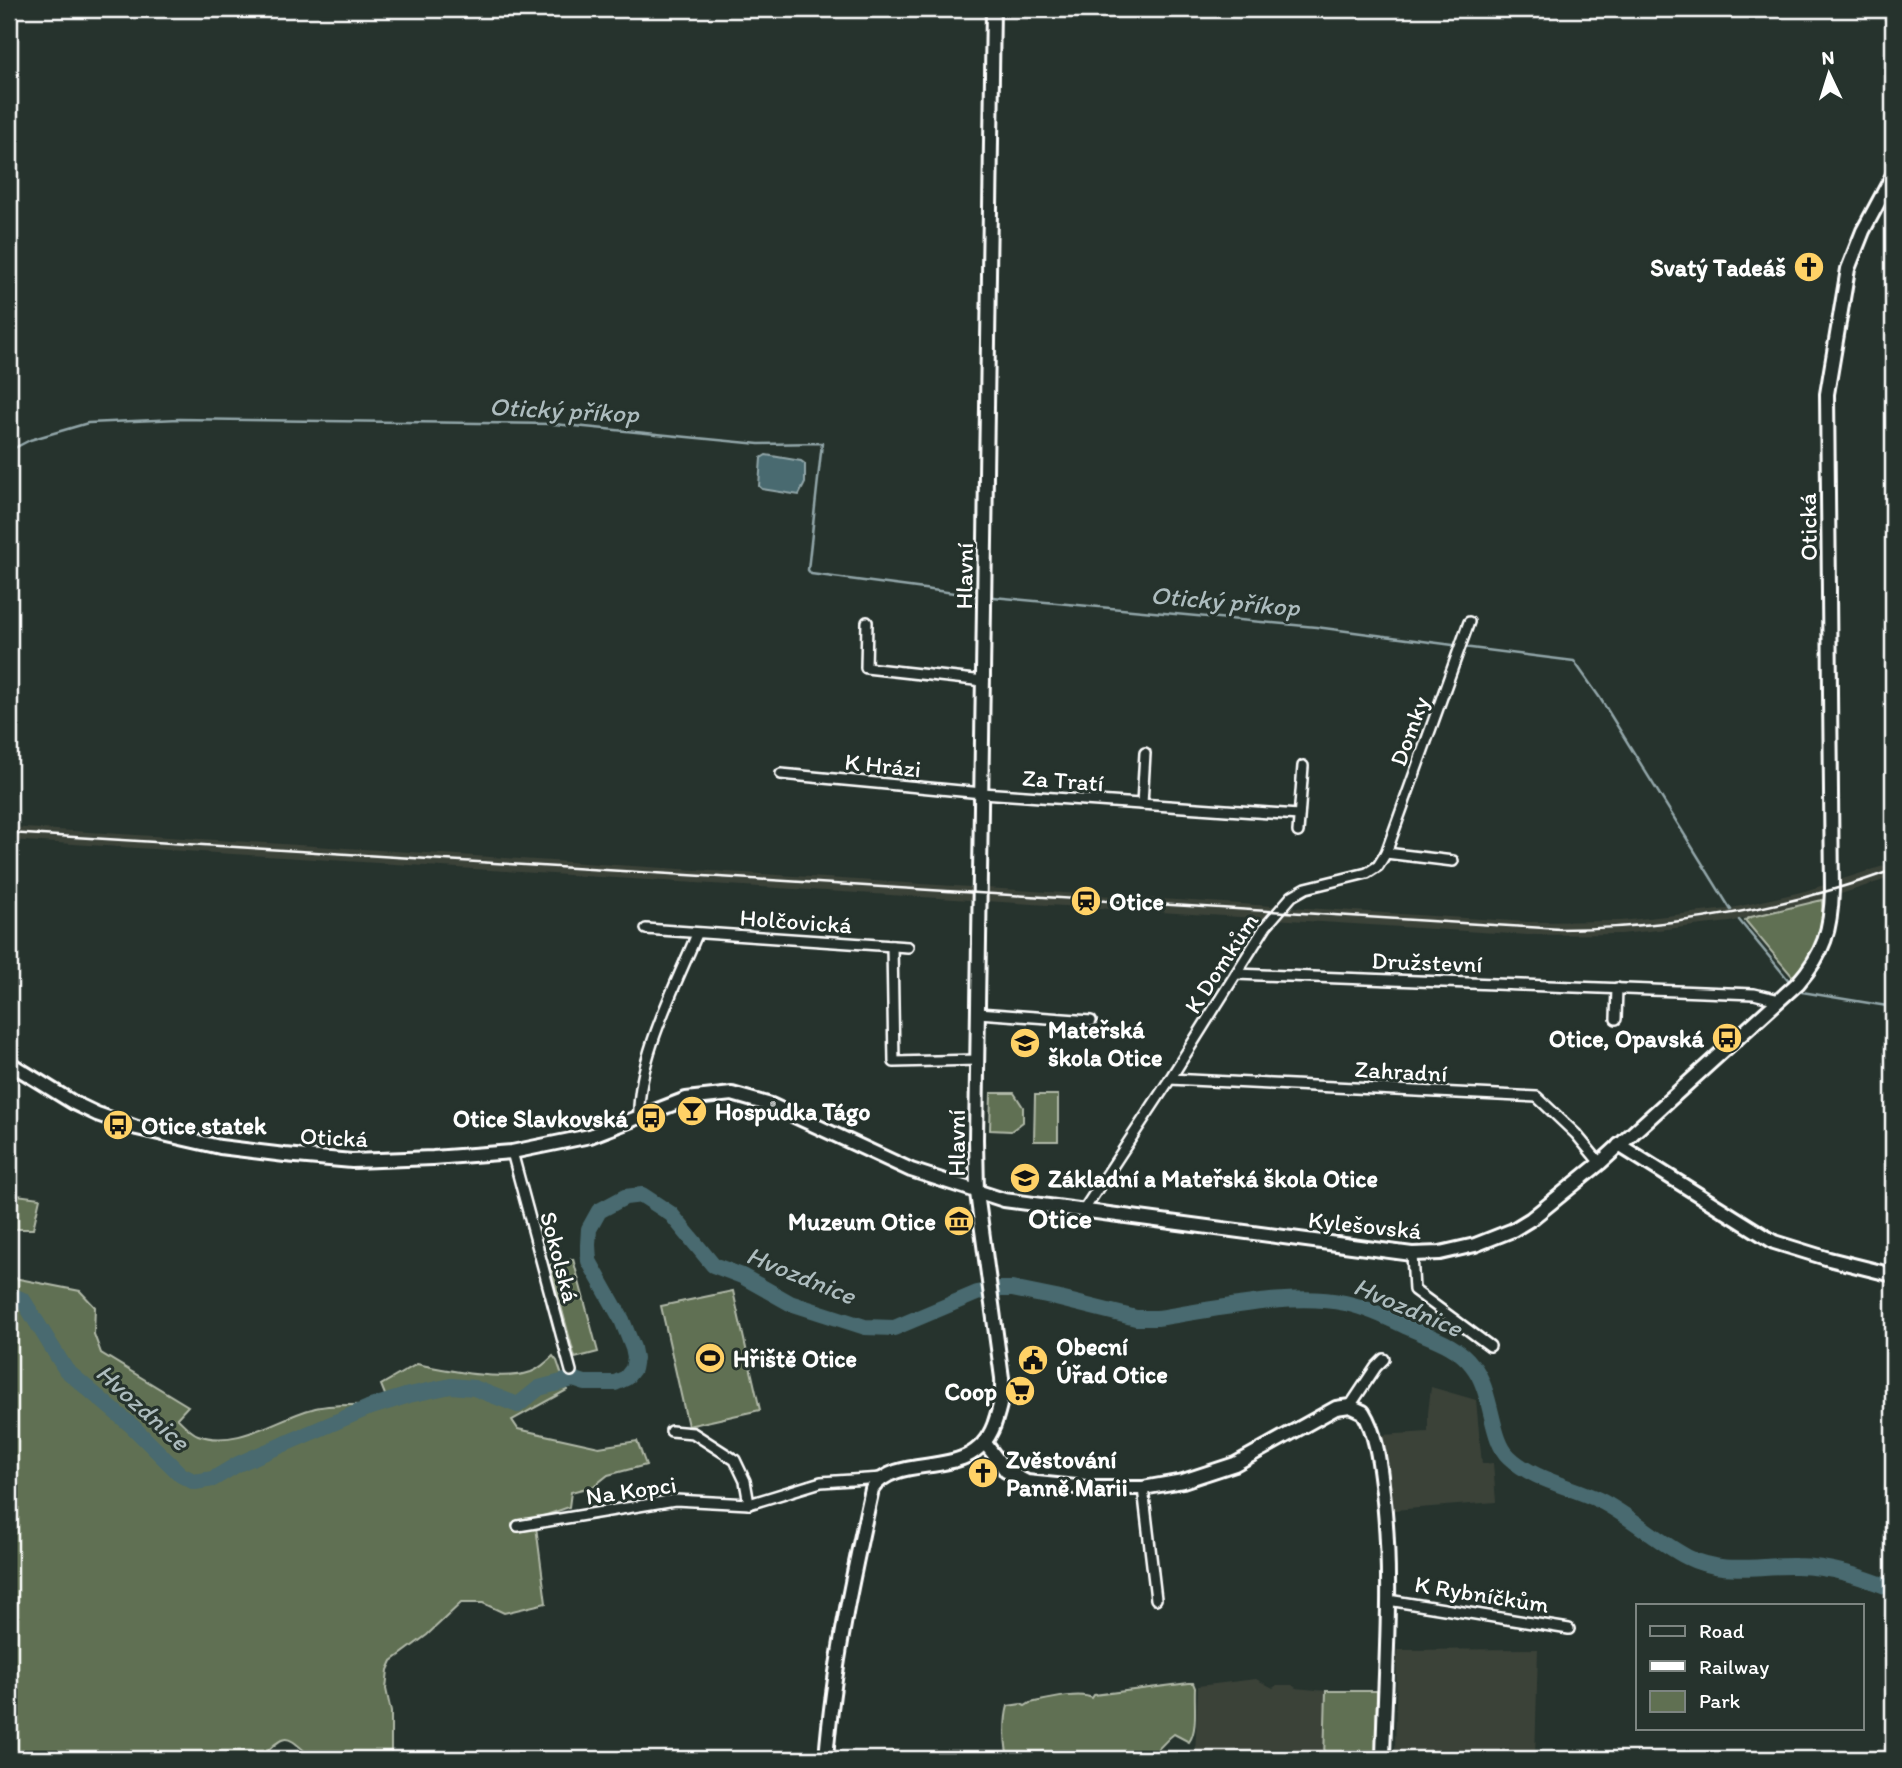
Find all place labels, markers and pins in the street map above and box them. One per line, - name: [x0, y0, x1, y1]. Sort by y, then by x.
- church icon: Svatý Tadeáš: [1792, 250, 1826, 284]
- place label: Svatý Tadeáš: [1650, 253, 1786, 283]
- station icon: Otice: [1069, 884, 1103, 918]
- place label: Otice: [1109, 887, 1164, 916]
- place label: Mateřská škola Otice: [1048, 1015, 1162, 1072]
- bus stop icon: Otice, Opavská: [1710, 1021, 1744, 1055]
- place label: Otice, Opavská: [1549, 1024, 1704, 1054]
- school or university icon: Mateřská škola Otice: [1008, 1026, 1042, 1060]
- bar icon: Hospůdka Tágo: [675, 1094, 709, 1128]
- place label: Hospůdka Tágo: [715, 1097, 870, 1127]
- bus stop icon: Otice Slavkovská: [634, 1101, 668, 1135]
- place label: Otice Slavkovská: [453, 1104, 628, 1133]
- bus stop icon: Otice statek: [101, 1108, 135, 1142]
- place label: Otice statek: [141, 1111, 267, 1140]
- school or university icon: Základní a Mateřská škola Otice: [1008, 1161, 1042, 1195]
- place label: Základní a Mateřská škola Otice: [1048, 1164, 1378, 1193]
- museum icon: Muzeum Otice: [942, 1204, 976, 1238]
- place label: Muzeum Otice: [788, 1207, 936, 1236]
- place label: Obecní Úřad Otice: [1056, 1332, 1168, 1389]
- sports icon: Hřiště Otice: [693, 1341, 727, 1375]
- public building icon: Obecní Úřad Otice: [1016, 1343, 1050, 1377]
- place label: Hřiště Otice: [733, 1344, 857, 1373]
- supermarket icon: Coop: [1003, 1374, 1037, 1408]
- place label: Coop: [944, 1377, 997, 1407]
- place label: Zvěstování Panně Marii: [1006, 1445, 1128, 1502]
- church icon: Zvěstování Panně Marii: [966, 1456, 1000, 1490]

